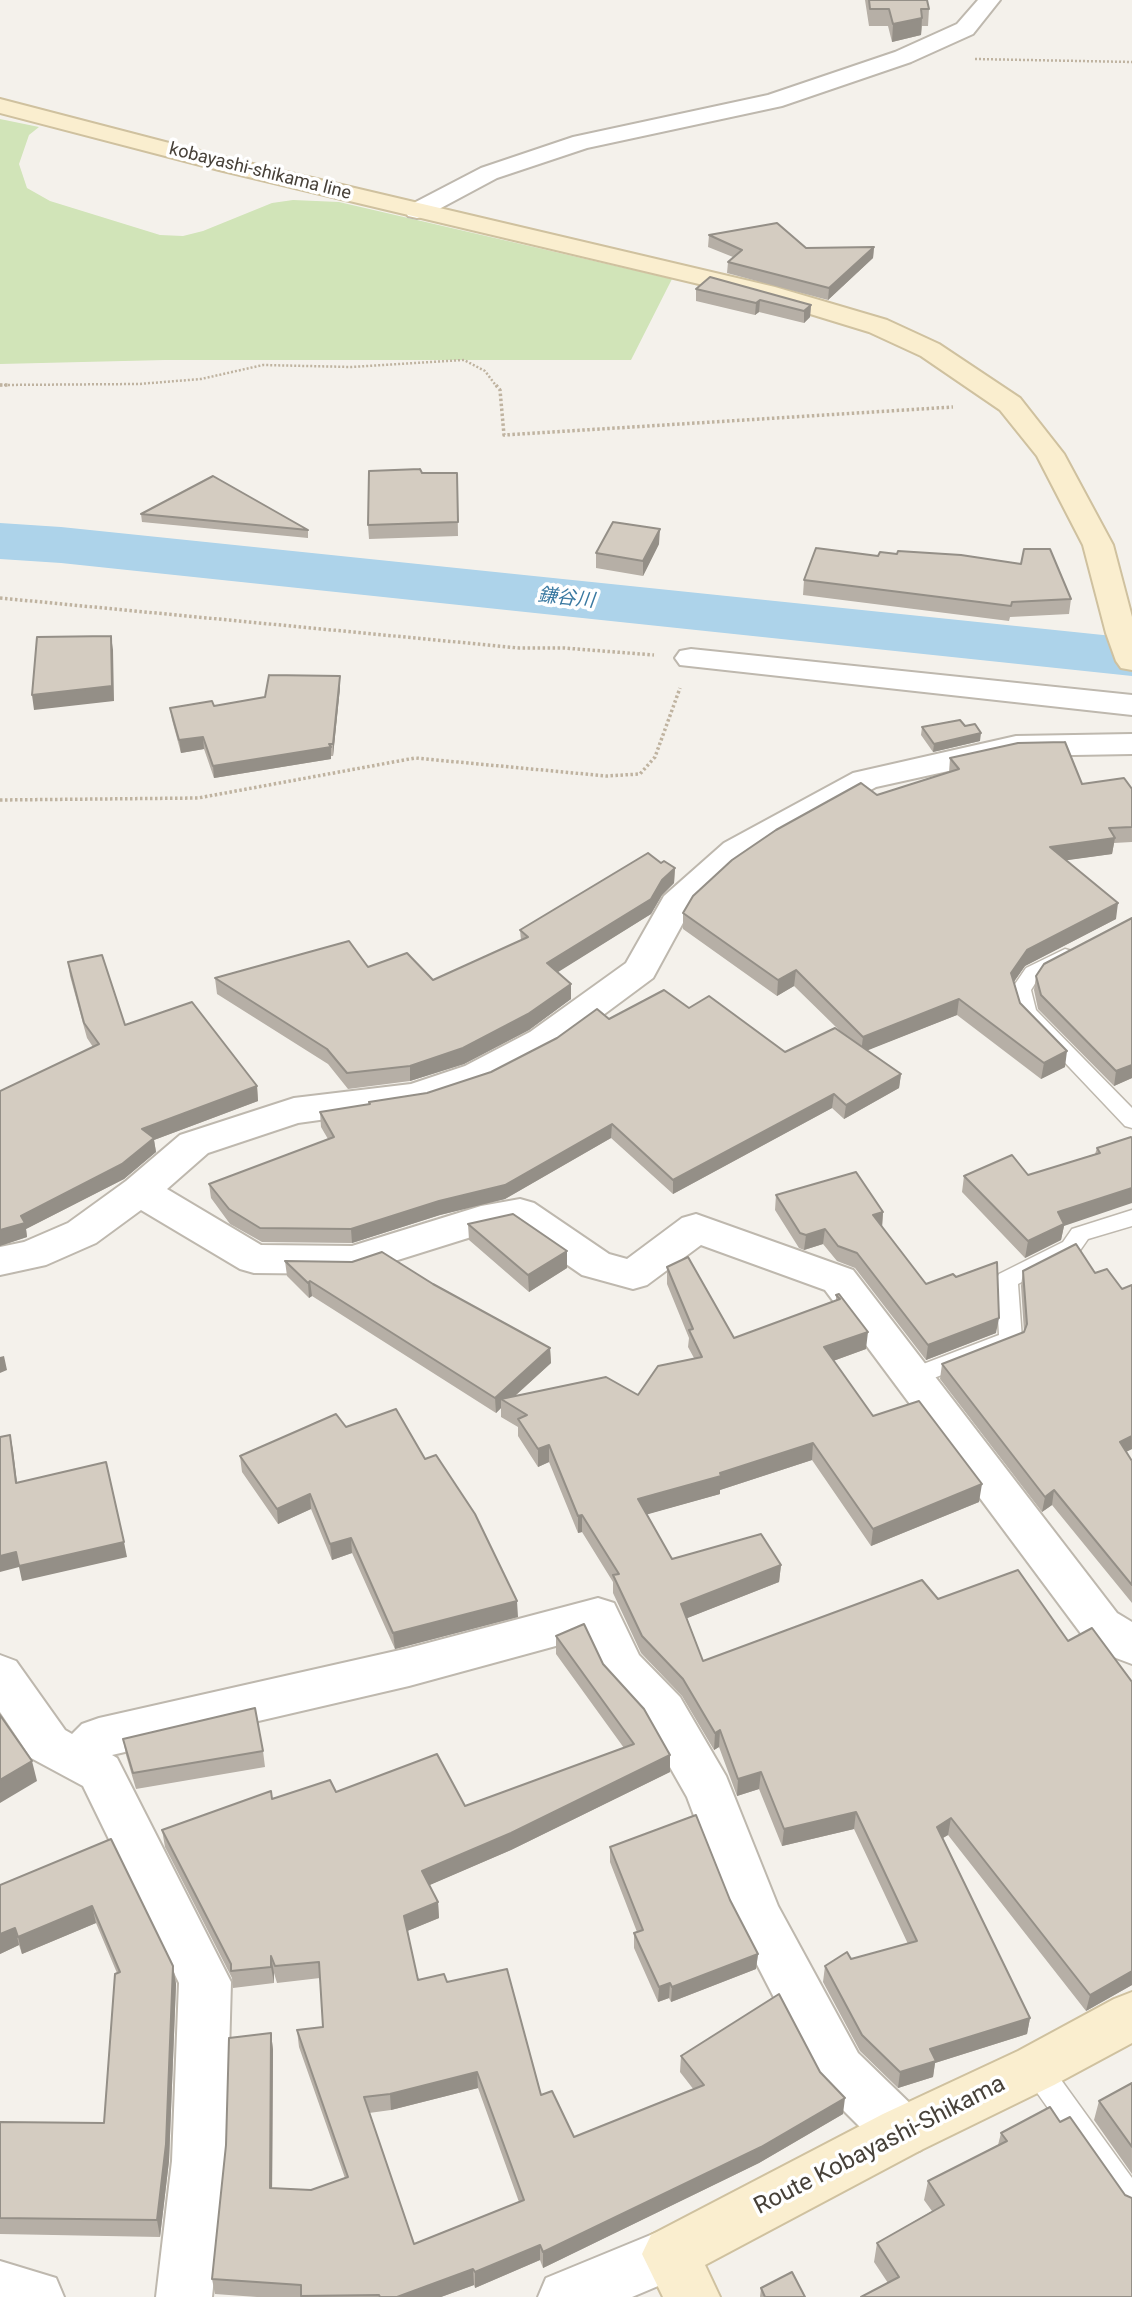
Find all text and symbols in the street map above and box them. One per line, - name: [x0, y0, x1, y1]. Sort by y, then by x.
- street label: kobayashi-shikama line: [167, 139, 353, 205]
- water label: 鎌谷川: [536, 585, 596, 613]
- street label: Route Kobayashi-Shikama: [750, 2070, 1010, 2222]

